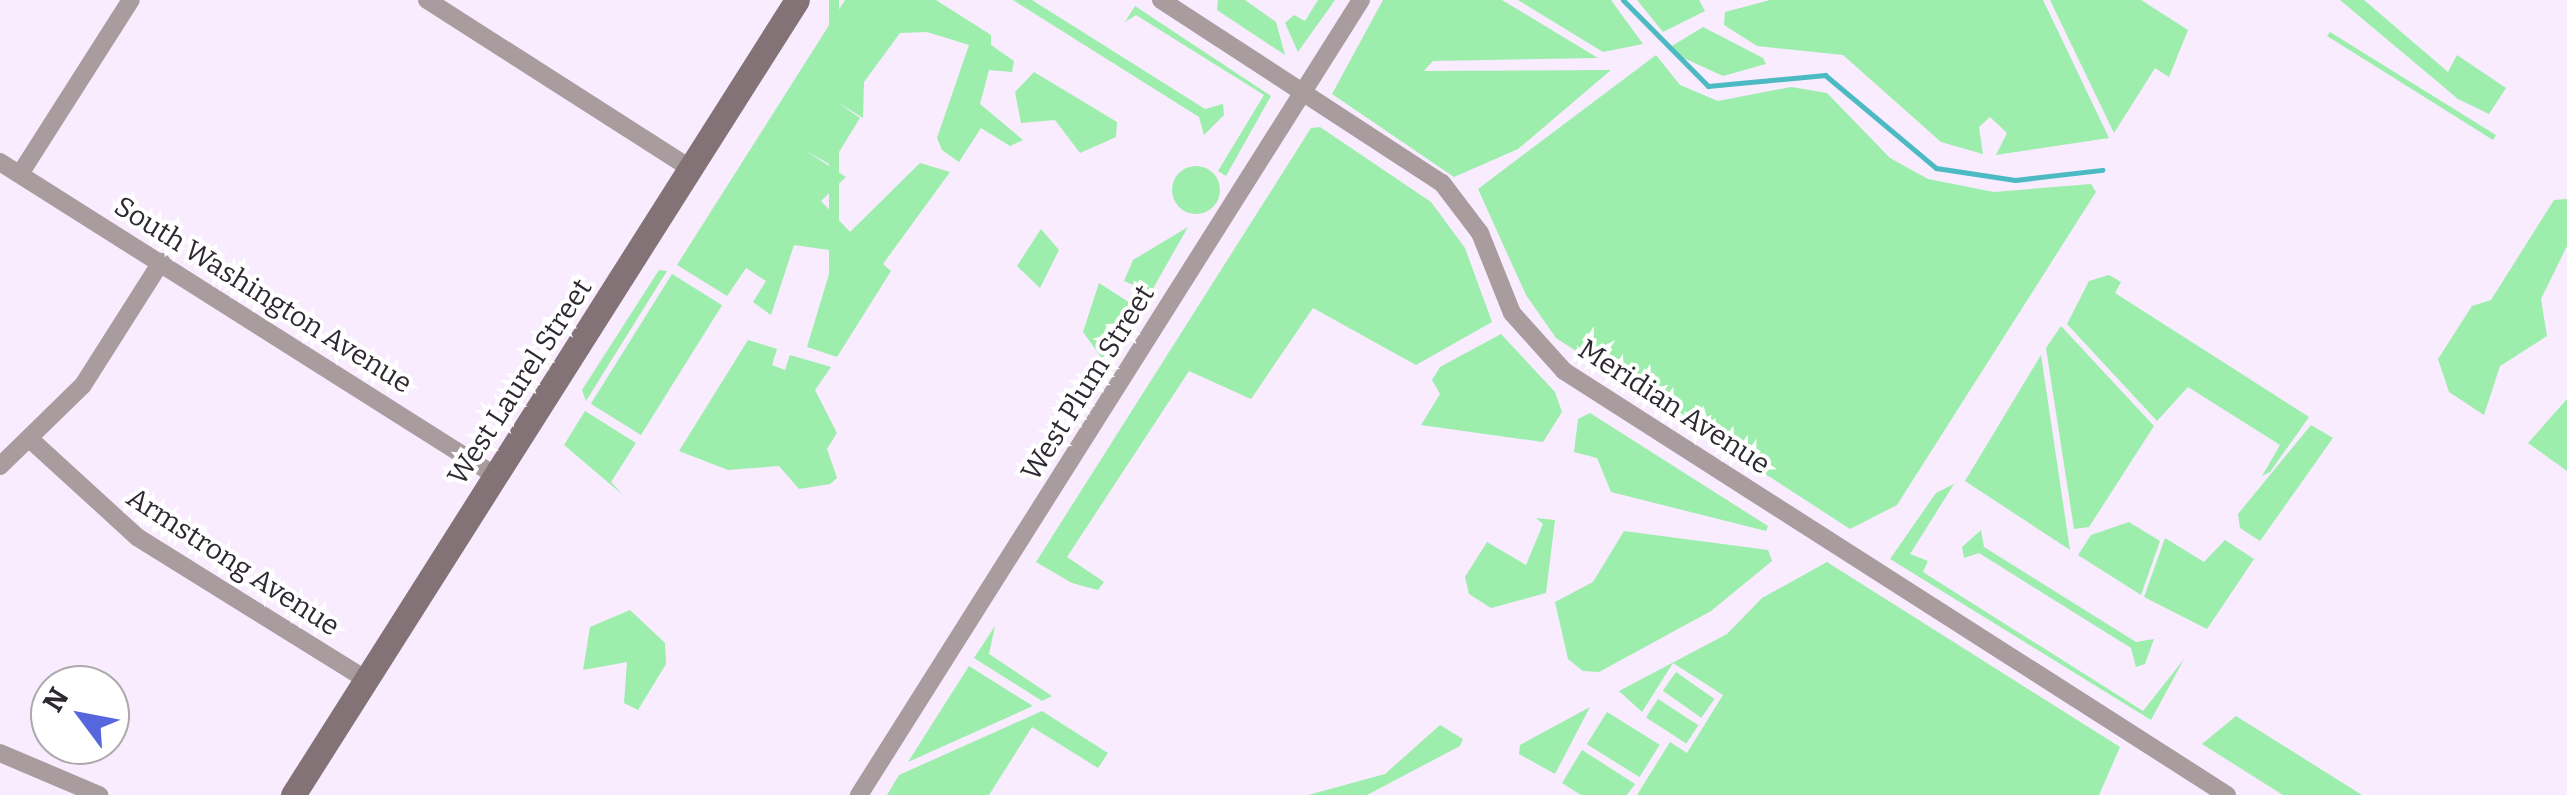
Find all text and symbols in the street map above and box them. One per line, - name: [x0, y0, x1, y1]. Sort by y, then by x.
- street label: South Washington Avenue: [108, 190, 418, 400]
- street label: West Laurel Street: [441, 273, 599, 491]
- street label: West Plum Street: [1014, 279, 1162, 487]
- street label: Meridian Avenue: [1572, 333, 1776, 481]
- street label: Armstrong Avenue: [120, 481, 346, 643]
- north arrow: [30, 665, 130, 765]
- text: N: [36, 682, 76, 718]

